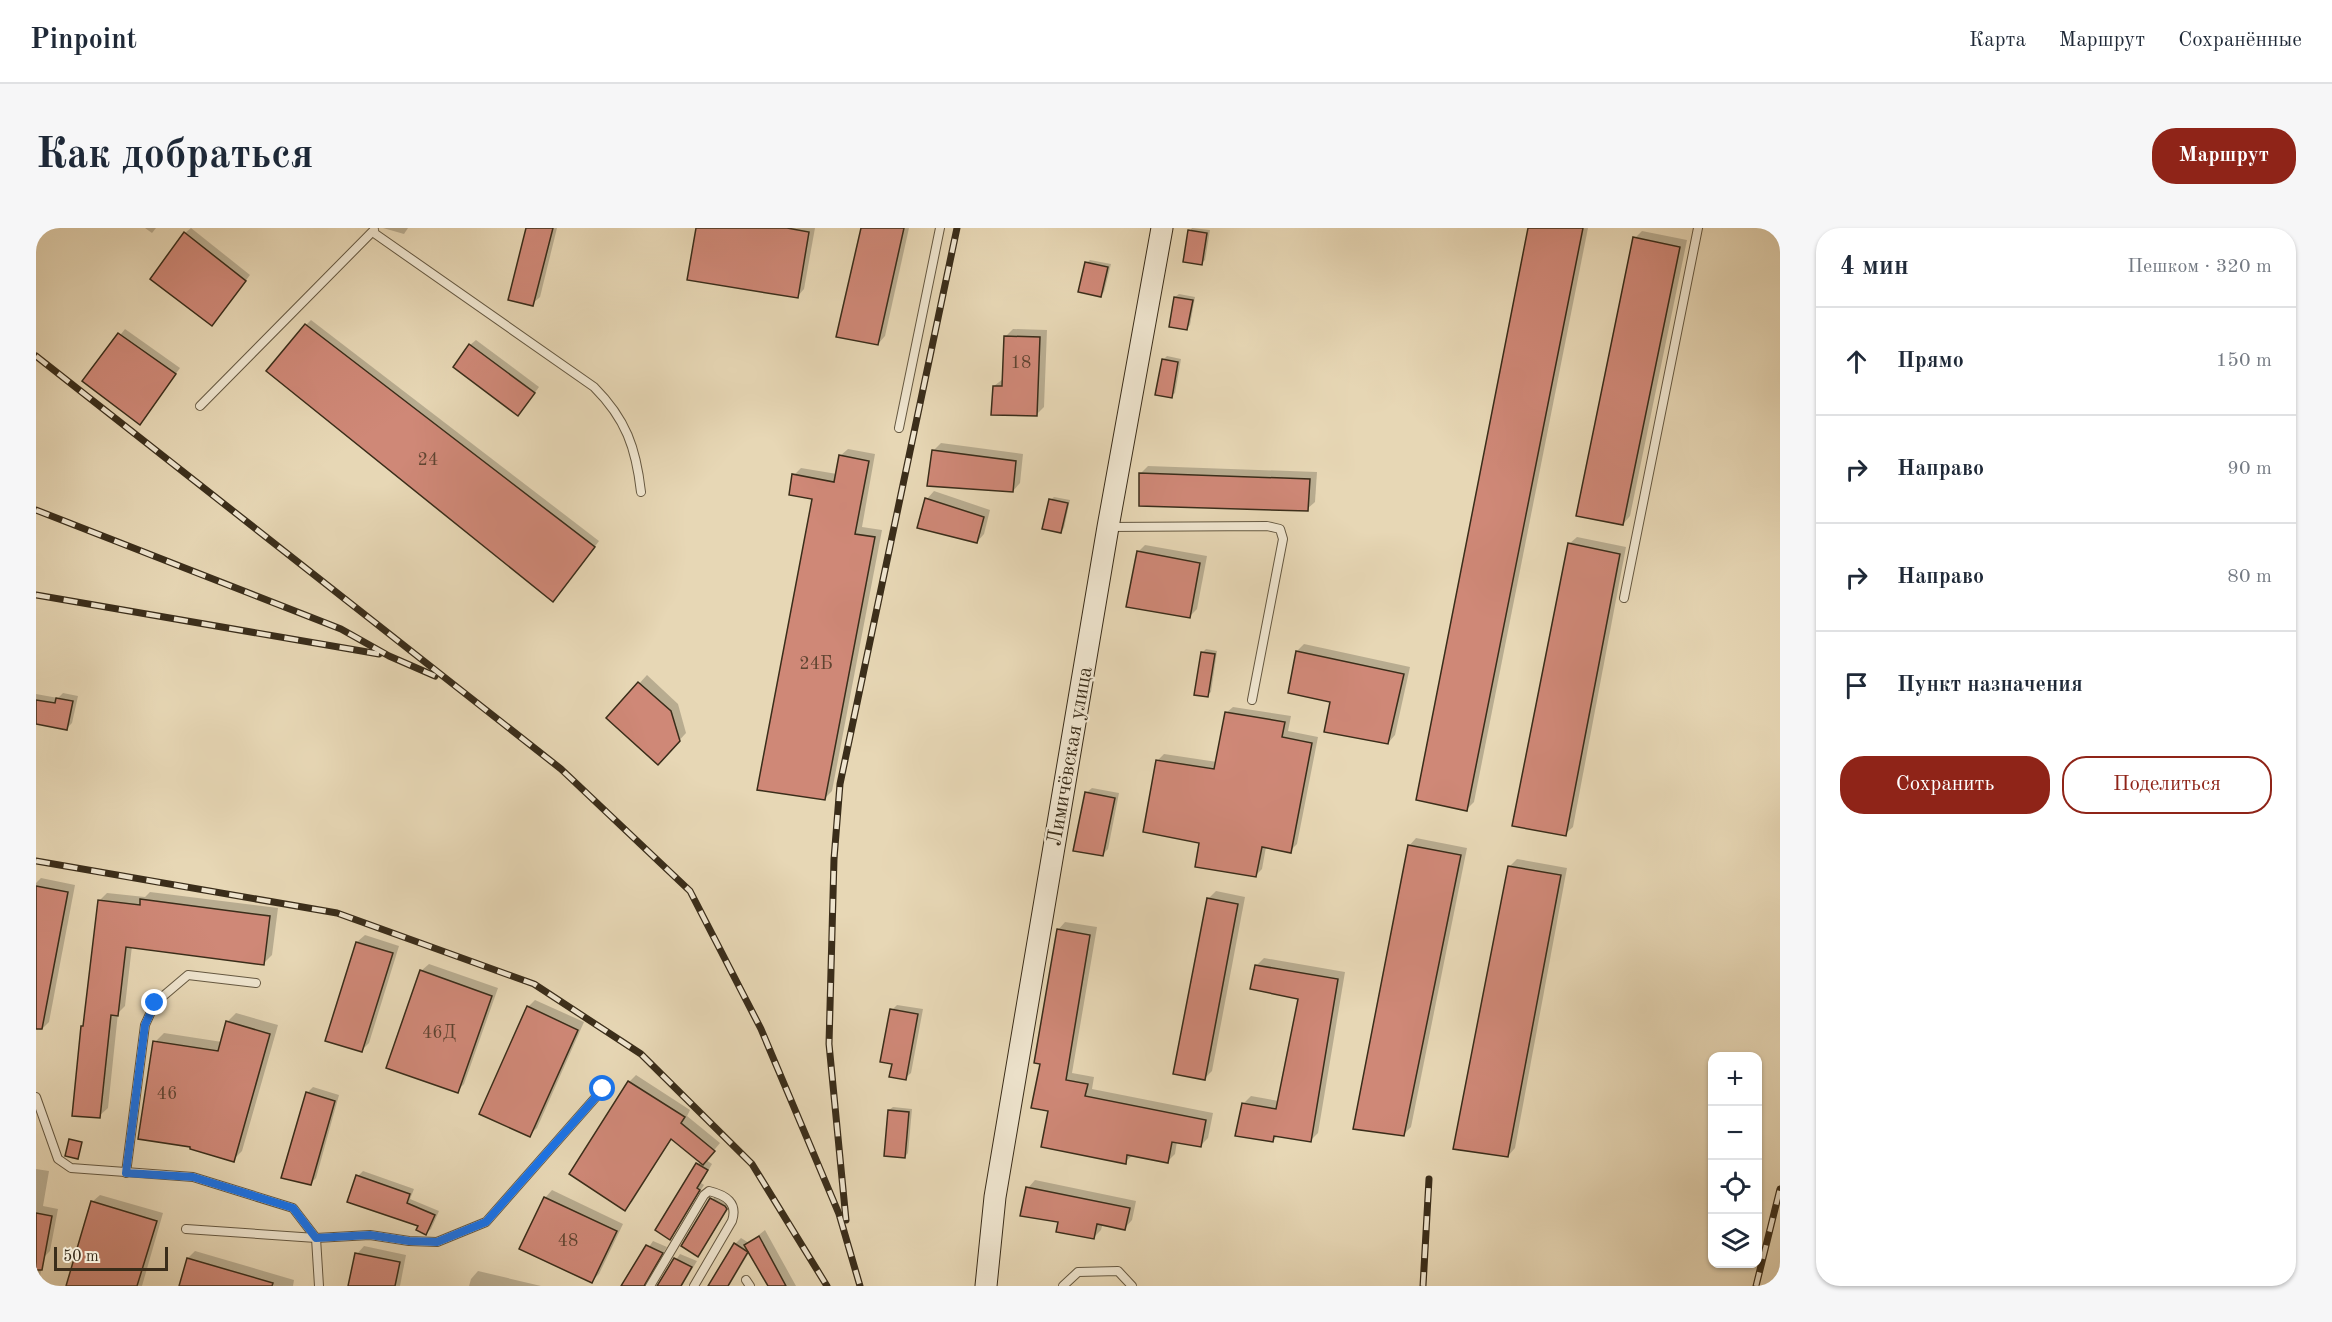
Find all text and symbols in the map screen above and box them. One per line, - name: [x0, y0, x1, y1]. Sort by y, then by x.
- text: Pinpoint: [30, 27, 137, 55]
- text: Карта: [1969, 30, 2026, 51]
- text: Маршрут: [2059, 30, 2145, 51]
- text: Сохранённые: [2178, 30, 2302, 51]
- button: Маршрут: [2152, 128, 2296, 184]
- text: Как добраться: [36, 135, 313, 177]
- text: 4 мин: [1840, 254, 1909, 280]
- text: Пешком · 320 m: [2127, 257, 2272, 277]
- icon: ahead: [1840, 345, 1873, 378]
- text: Прямо: [1897, 350, 1964, 372]
- text: 150 m: [2216, 351, 2272, 371]
- house number: 18: [1011, 354, 1031, 372]
- house number: 24: [418, 451, 438, 469]
- icon: right: [1840, 453, 1873, 486]
- text: Направо: [1897, 458, 1984, 480]
- text: 90 m: [2227, 459, 2272, 479]
- icon: right: [1840, 561, 1873, 594]
- text: Направо: [1897, 566, 1984, 588]
- text: 80 m: [2227, 567, 2272, 587]
- house number: 24Б: [799, 655, 833, 673]
- street label: Лимичёвская улица: [1044, 665, 1097, 848]
- icon: arrive: [1840, 669, 1873, 702]
- text: Пункт назначения: [1897, 674, 2083, 696]
- button: Сохранить: [1840, 756, 2050, 814]
- button: Поделиться: [2062, 756, 2272, 814]
- route end: [141, 989, 167, 1015]
- house number: 46Д: [422, 1024, 456, 1042]
- map controls: [1708, 1052, 1762, 1268]
- button: +: [1708, 1052, 1762, 1106]
- route start: [589, 1075, 615, 1101]
- house number: 46: [157, 1085, 177, 1103]
- button: −: [1708, 1106, 1762, 1160]
- button: locate: [1708, 1160, 1762, 1214]
- button: layers: [1708, 1214, 1762, 1268]
- house number: 48: [558, 1232, 578, 1250]
- scale bar: [54, 1244, 168, 1272]
- text: 50 m: [63, 1249, 99, 1265]

